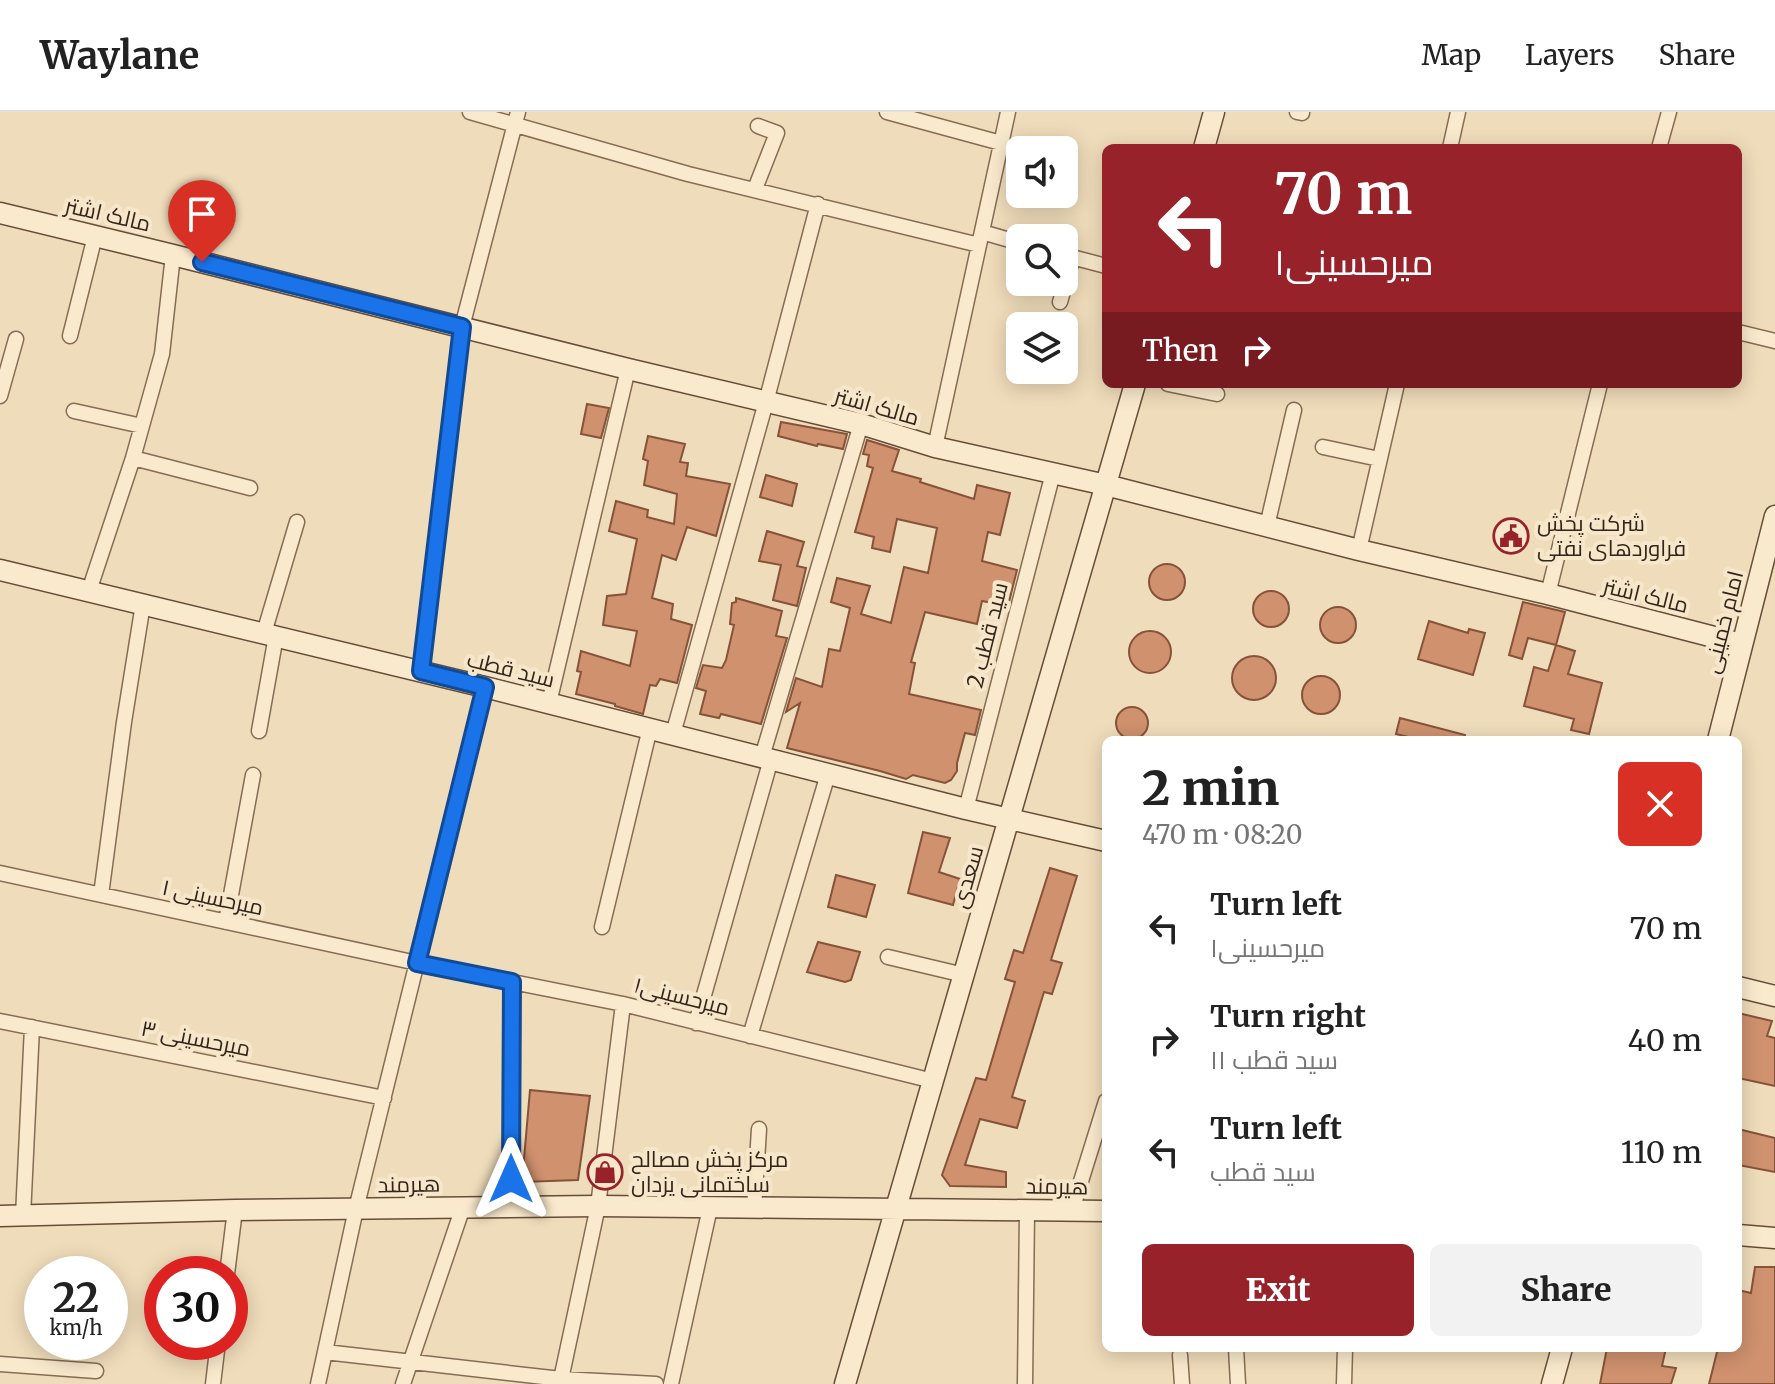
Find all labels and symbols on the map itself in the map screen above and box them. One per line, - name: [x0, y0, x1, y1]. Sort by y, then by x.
- pin: [168, 180, 236, 262]
- street label: مالک اشتر: [60, 190, 154, 237]
- street label: مالک اشتر: [829, 380, 923, 431]
- place label: شرکت پخش فراوردهای نفتی: [1537, 509, 1686, 562]
- public building icon: شرکت پخش فراوردهای نفتی: [1492, 517, 1530, 555]
- street label: امام خمینی: [1697, 568, 1751, 677]
- street label: مالک اشتر: [1598, 570, 1692, 619]
- street label: سید قطب 2: [960, 579, 1014, 691]
- street label: سید قطب: [464, 645, 558, 693]
- street label: سعدی: [945, 843, 989, 911]
- street label: میرحسینی ۱: [160, 873, 266, 921]
- street label: میرحسینی۱: [631, 971, 733, 1021]
- street label: میرحسینی ۳: [139, 1014, 253, 1062]
- position arrow: [469, 1137, 553, 1221]
- place label: مرکز پخش مصالح ساختمانی یزدان: [631, 1145, 788, 1198]
- shop icon: مرکز پخش مصالح ساختمانی یزدان: [586, 1153, 624, 1191]
- street label: هیرمند: [377, 1169, 441, 1199]
- street label: هیرمند: [1025, 1171, 1089, 1201]
- speed limit sign: 30: [144, 1256, 248, 1360]

